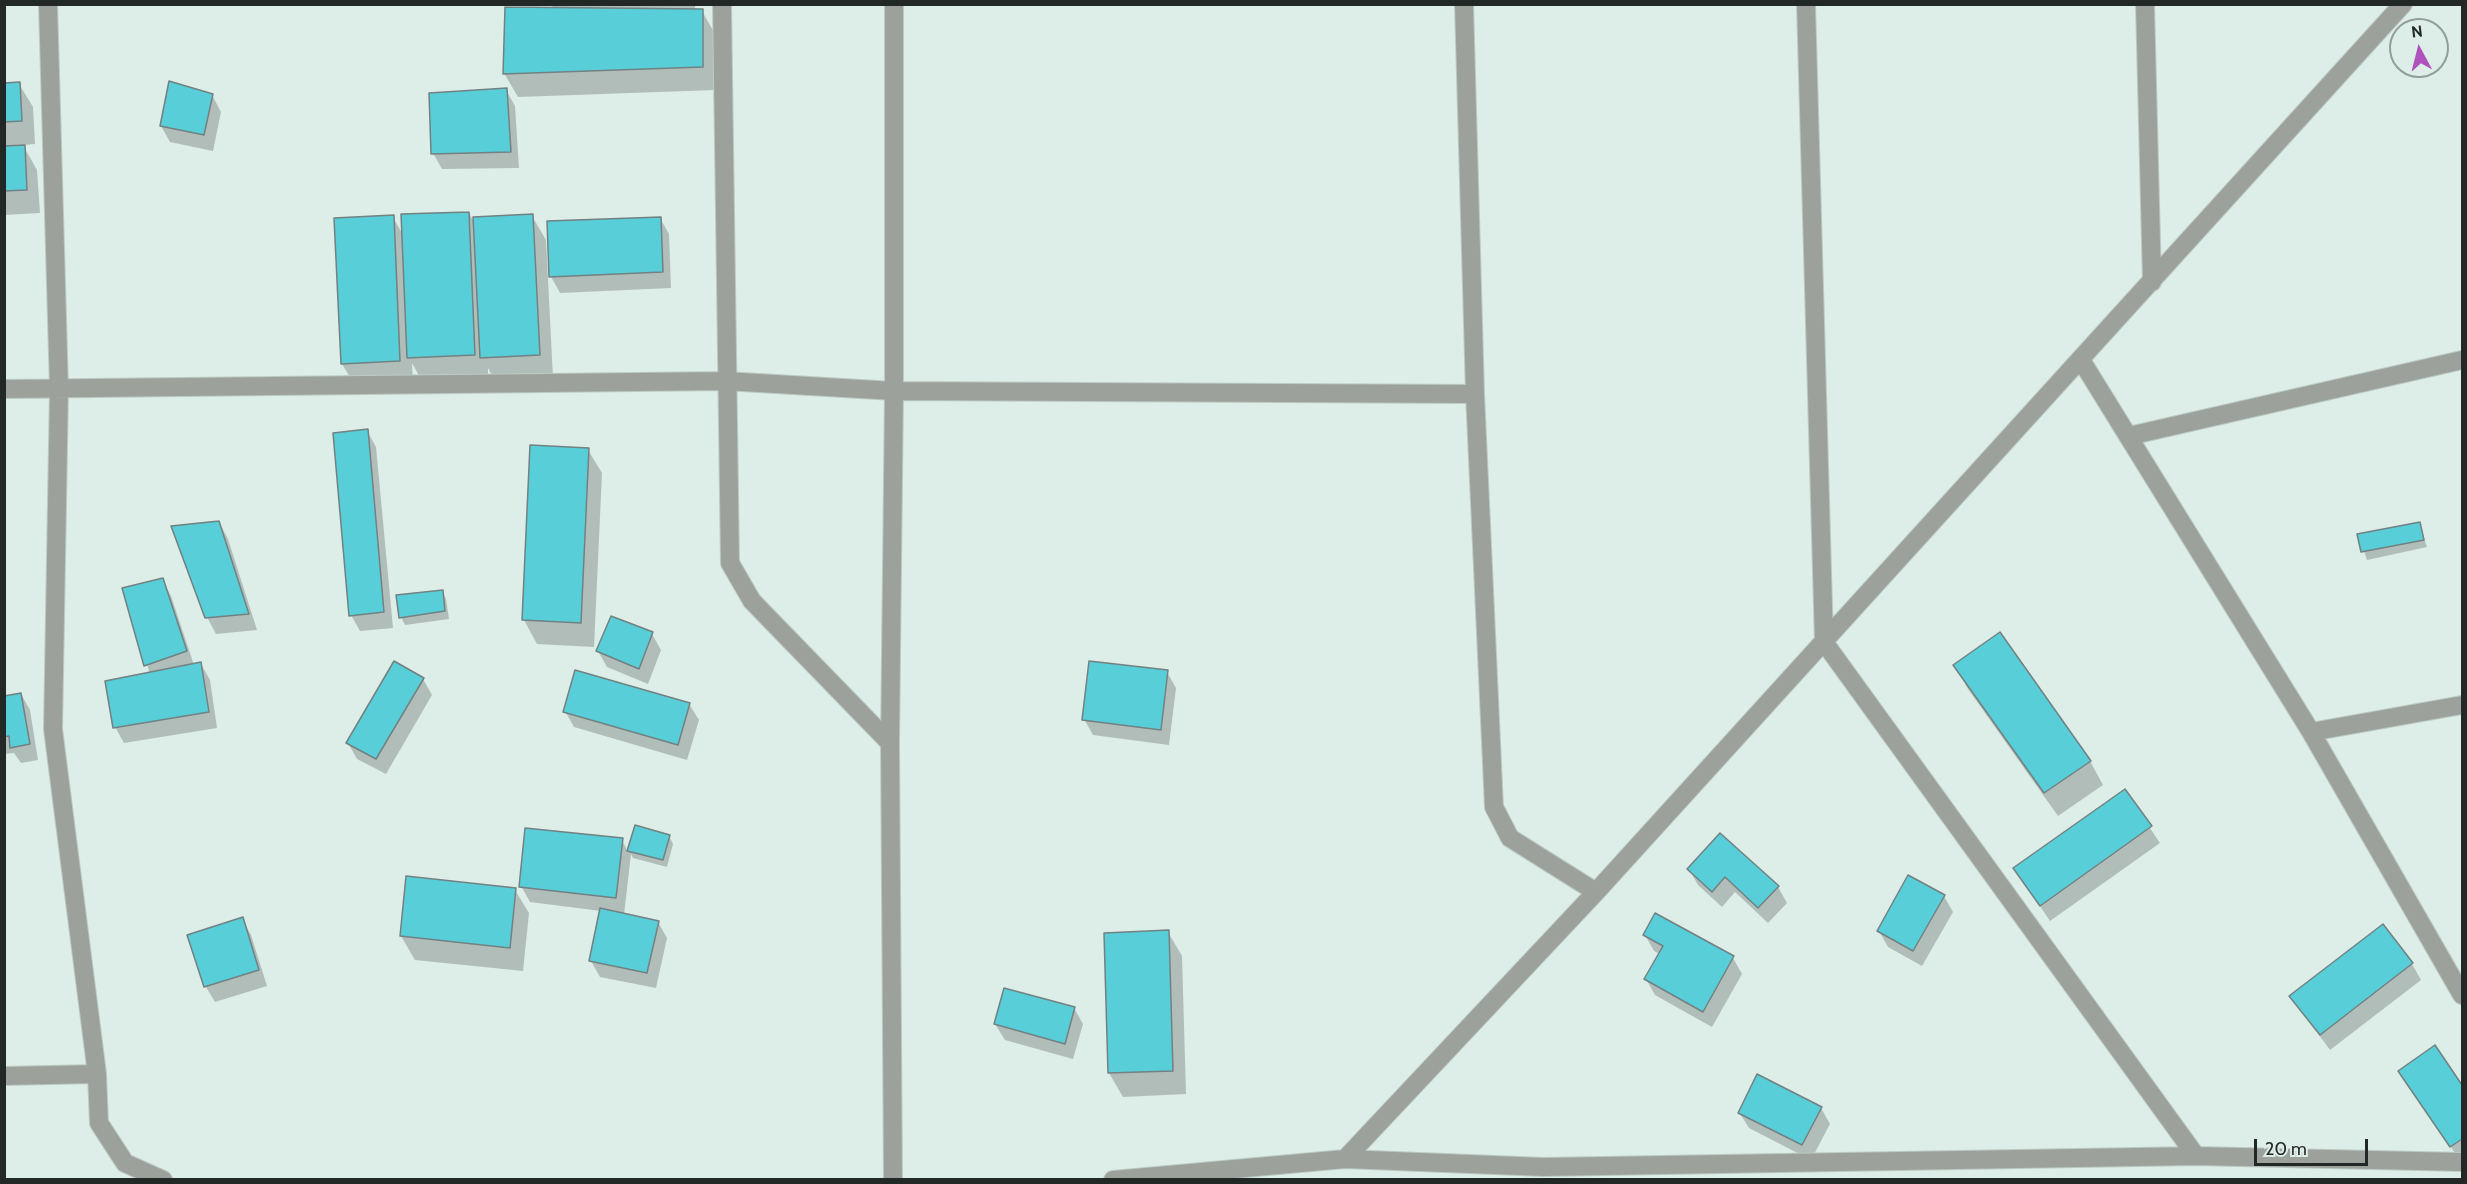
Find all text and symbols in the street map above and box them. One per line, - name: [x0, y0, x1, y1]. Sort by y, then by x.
- north arrow: [2389, 18, 2449, 78]
- text: N: [2410, 22, 2424, 42]
- scale bar: [2257, 1127, 2371, 1165]
- text: 20 m: [2265, 1138, 2307, 1160]

